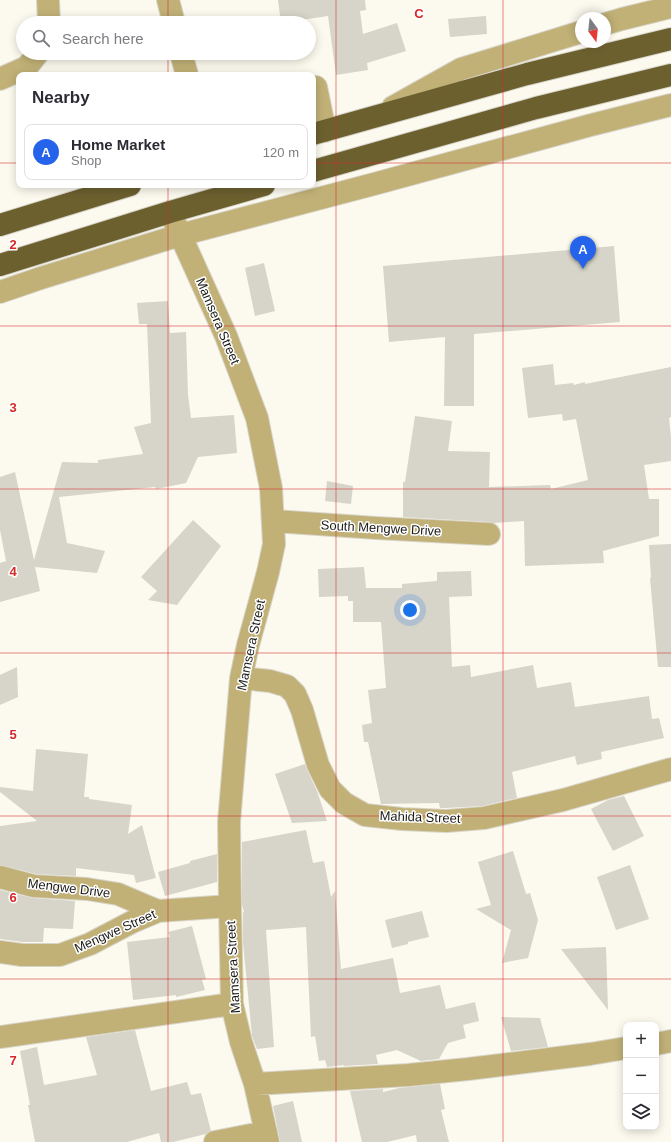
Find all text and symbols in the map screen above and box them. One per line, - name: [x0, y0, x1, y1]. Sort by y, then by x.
- text: C: [414, 6, 424, 21]
- north arrow: [575, 12, 611, 48]
- search box: [16, 16, 316, 60]
- icon: search: [30, 27, 52, 49]
- text: Search here: [62, 30, 144, 47]
- text: Nearby: [32, 88, 90, 107]
- text: Home Market: [71, 136, 165, 153]
- text: A: [41, 145, 51, 160]
- text: 120 m: [263, 145, 299, 160]
- text: Shop: [71, 153, 101, 168]
- pin: A: [570, 236, 596, 269]
- text: 2: [9, 237, 17, 252]
- street label: Mamsera Street: [193, 276, 243, 367]
- text: 3: [9, 400, 17, 415]
- street label: South Mengwe Drive: [320, 517, 442, 539]
- text: 4: [9, 564, 17, 579]
- street label: Mamsera Street: [234, 598, 268, 692]
- your location: [400, 600, 420, 620]
- text: 5: [9, 727, 17, 742]
- street label: Mahida Street: [379, 808, 461, 826]
- street label: Mengwe Drive: [27, 875, 111, 901]
- text: 6: [9, 890, 17, 905]
- street label: Mengwe Street: [72, 906, 158, 956]
- street label: Mamsera Street: [223, 920, 243, 1014]
- map controls: [623, 1022, 659, 1130]
- button: +: [623, 1022, 659, 1058]
- text: 7: [9, 1053, 17, 1068]
- button: −: [623, 1058, 659, 1094]
- button: layers: [623, 1094, 659, 1130]

